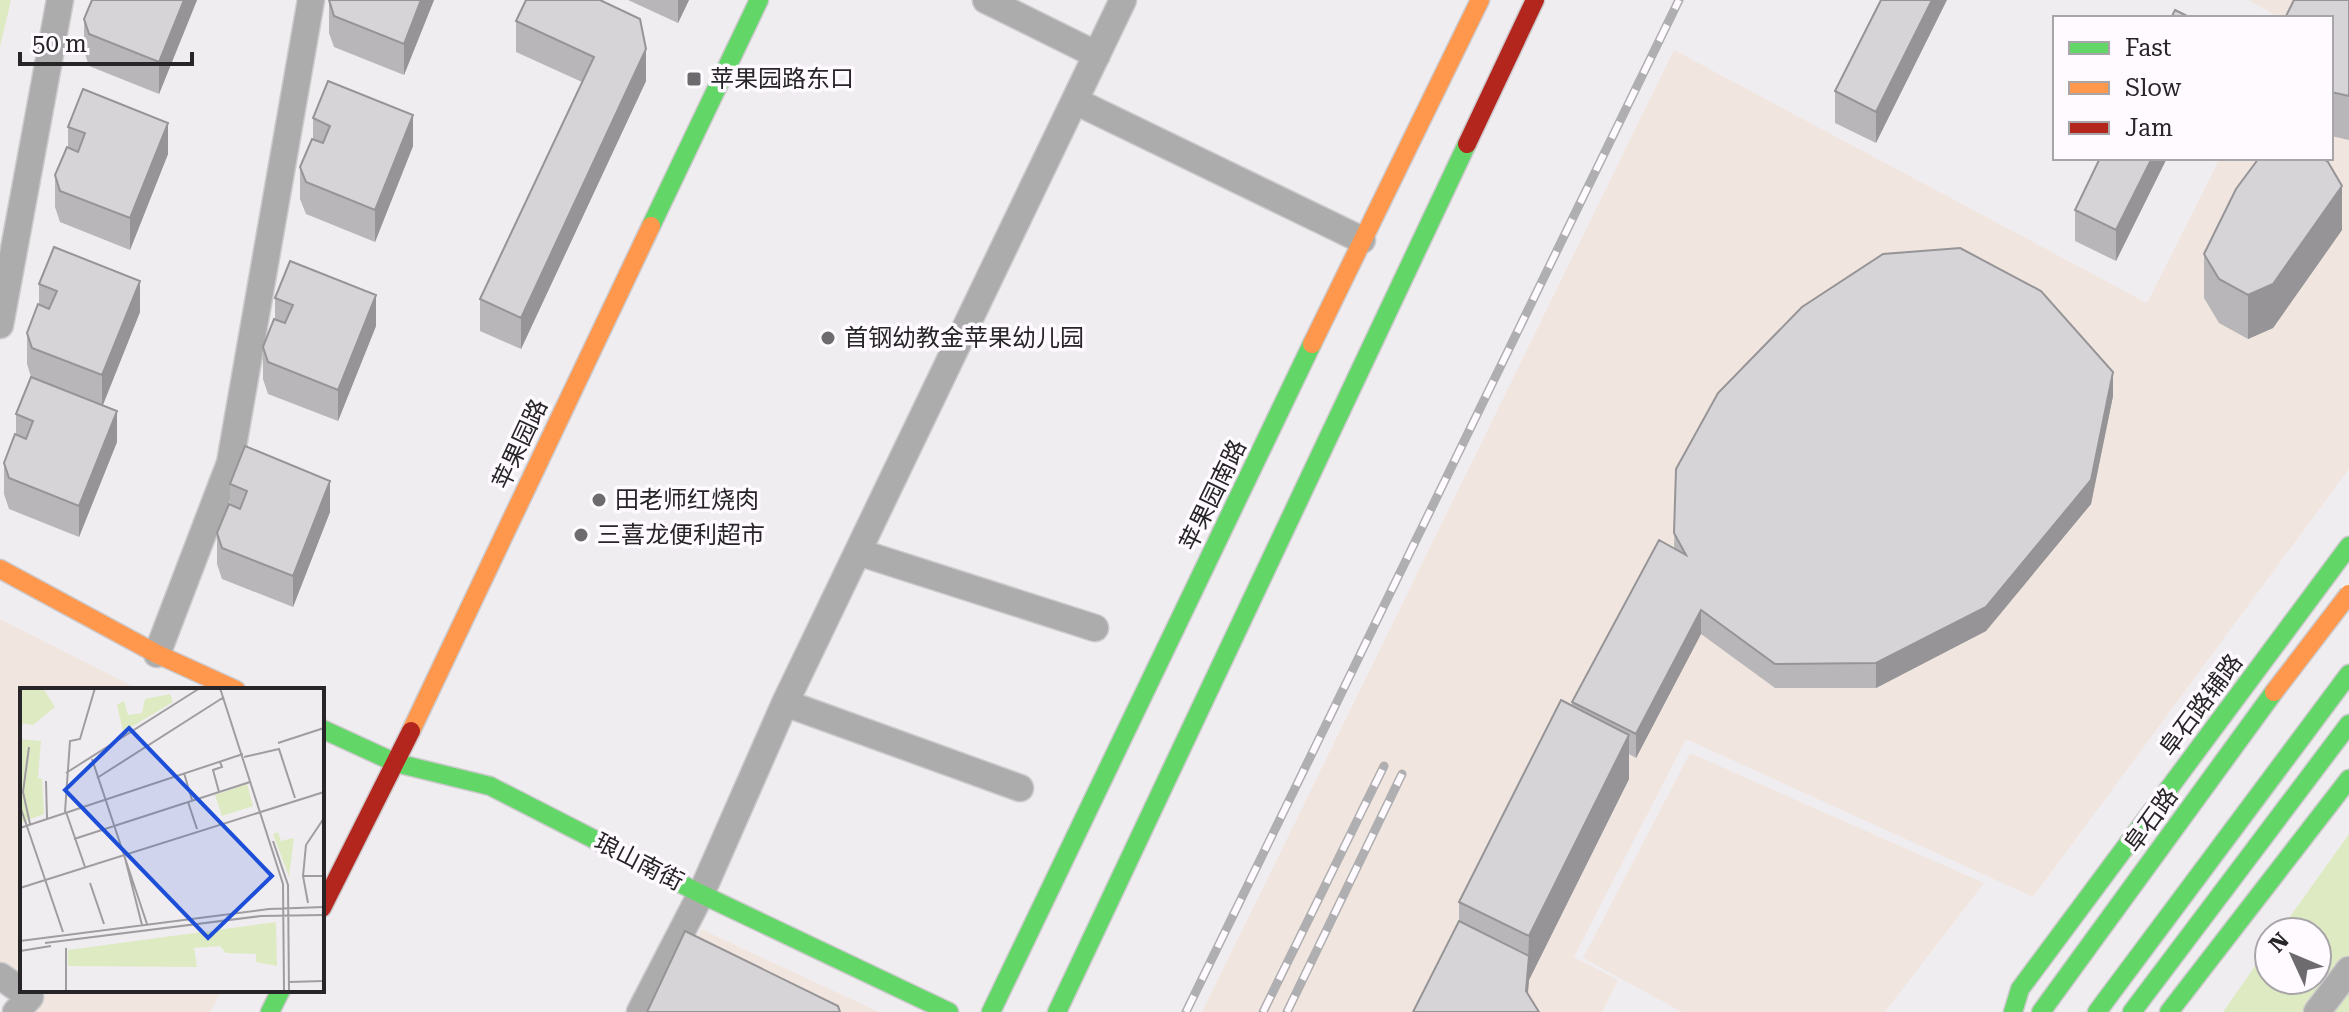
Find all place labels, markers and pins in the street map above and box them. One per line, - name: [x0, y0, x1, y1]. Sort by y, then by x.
- place label: 苹果园路东口: [710, 65, 854, 93]
- marker: 苹果园路东口: [685, 70, 703, 88]
- place label: 首钢幼教金苹果幼儿园: [844, 324, 1084, 352]
- marker: 首钢幼教金苹果幼儿园: [819, 329, 837, 347]
- place label: 田老师红烧肉: [615, 486, 759, 514]
- marker: 田老师红烧肉: [590, 491, 608, 509]
- place label: 三喜龙便利超市: [597, 521, 765, 549]
- marker: 三喜龙便利超市: [572, 526, 590, 544]

